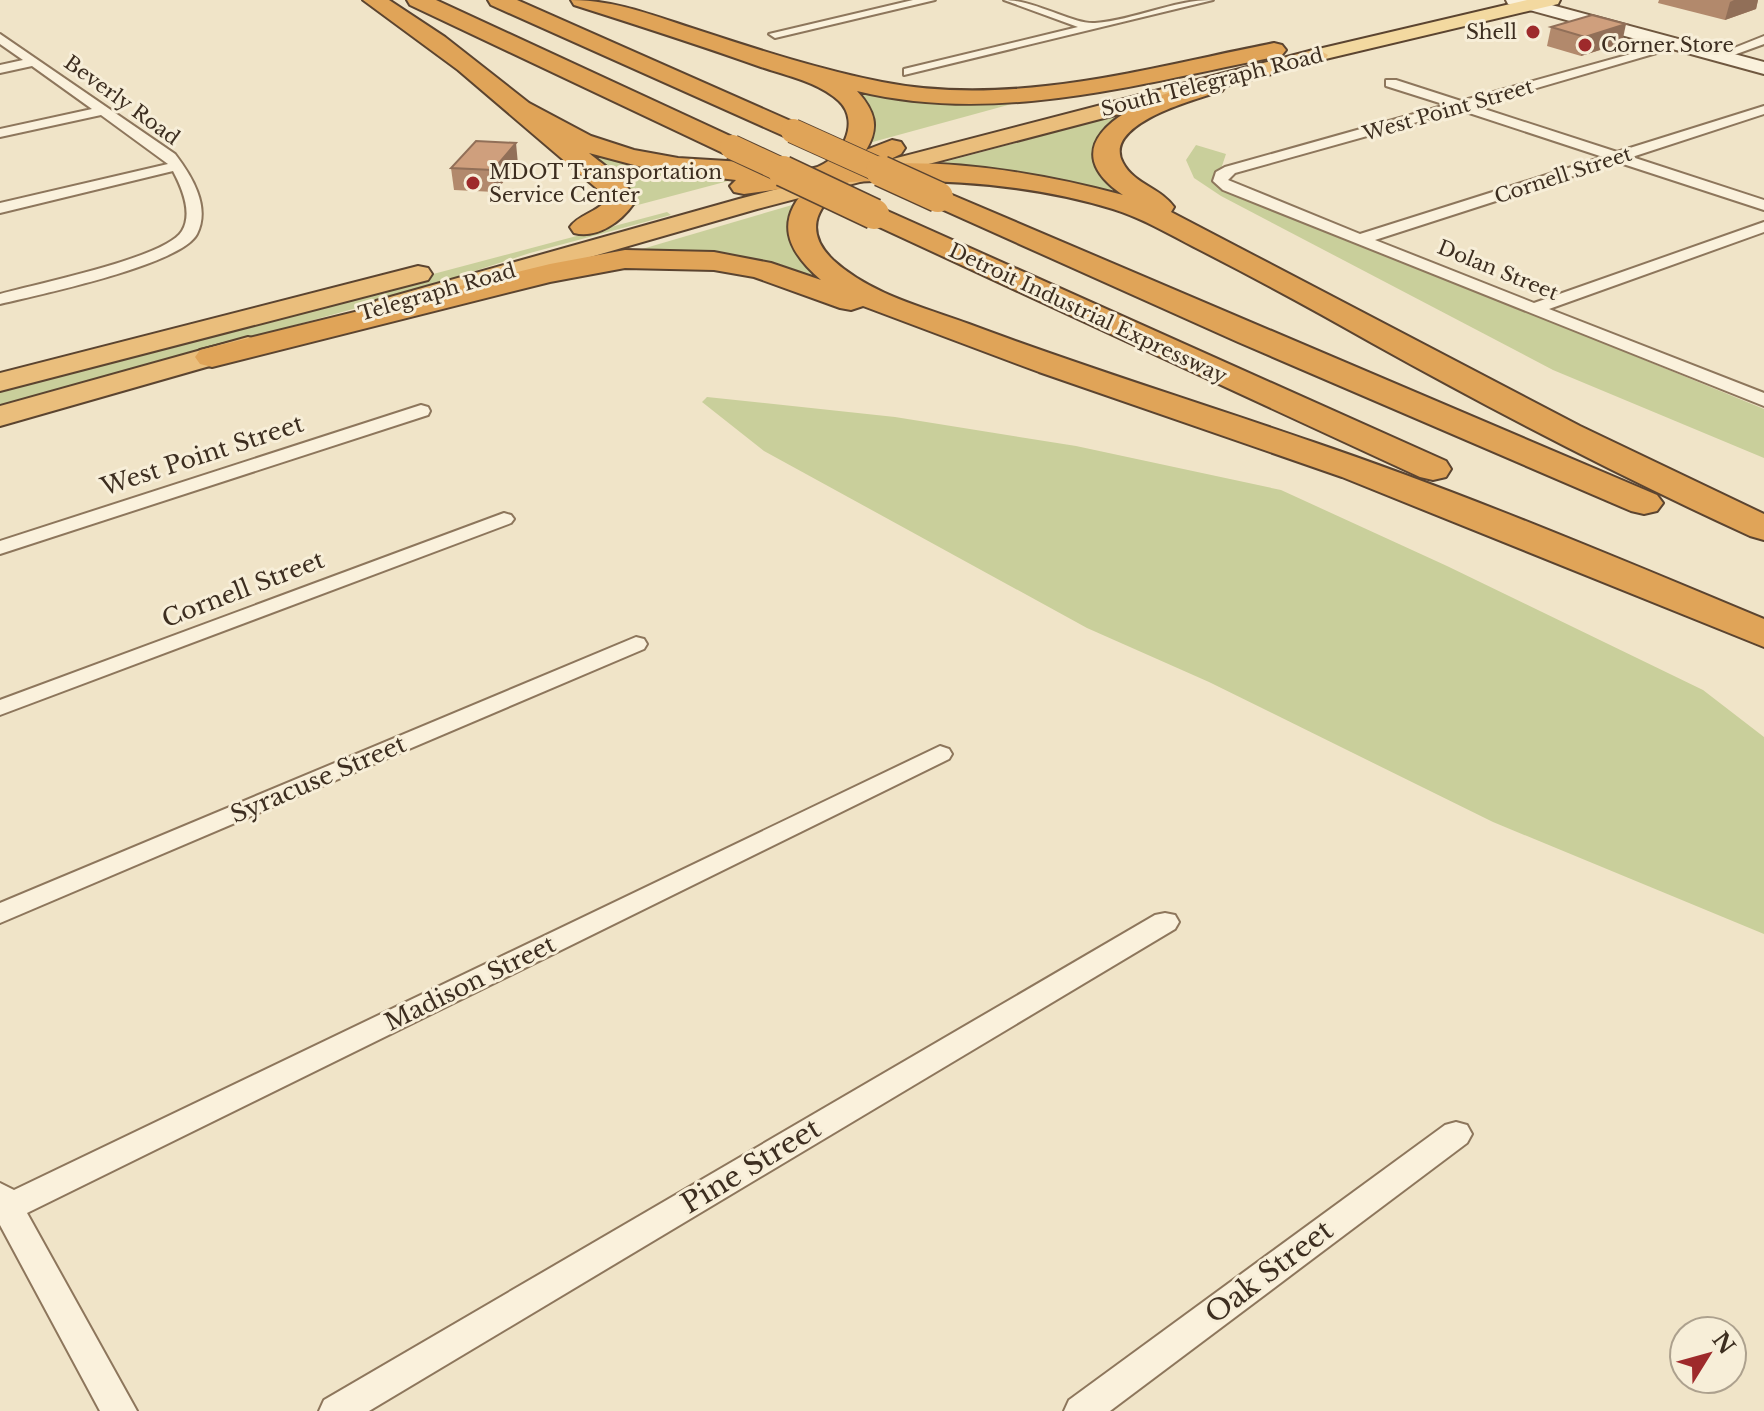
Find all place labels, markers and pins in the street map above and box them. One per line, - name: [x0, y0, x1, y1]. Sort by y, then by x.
- place label: Shell: [1466, 20, 1517, 44]
- marker: Shell: [1524, 23, 1542, 41]
- place label: Corner Store: [1601, 33, 1734, 57]
- marker: Corner Store: [1576, 36, 1594, 54]
- place label: MDOT Transportation Service Center: [489, 160, 722, 207]
- marker: MDOT Transportation Service Center: [464, 174, 482, 192]

